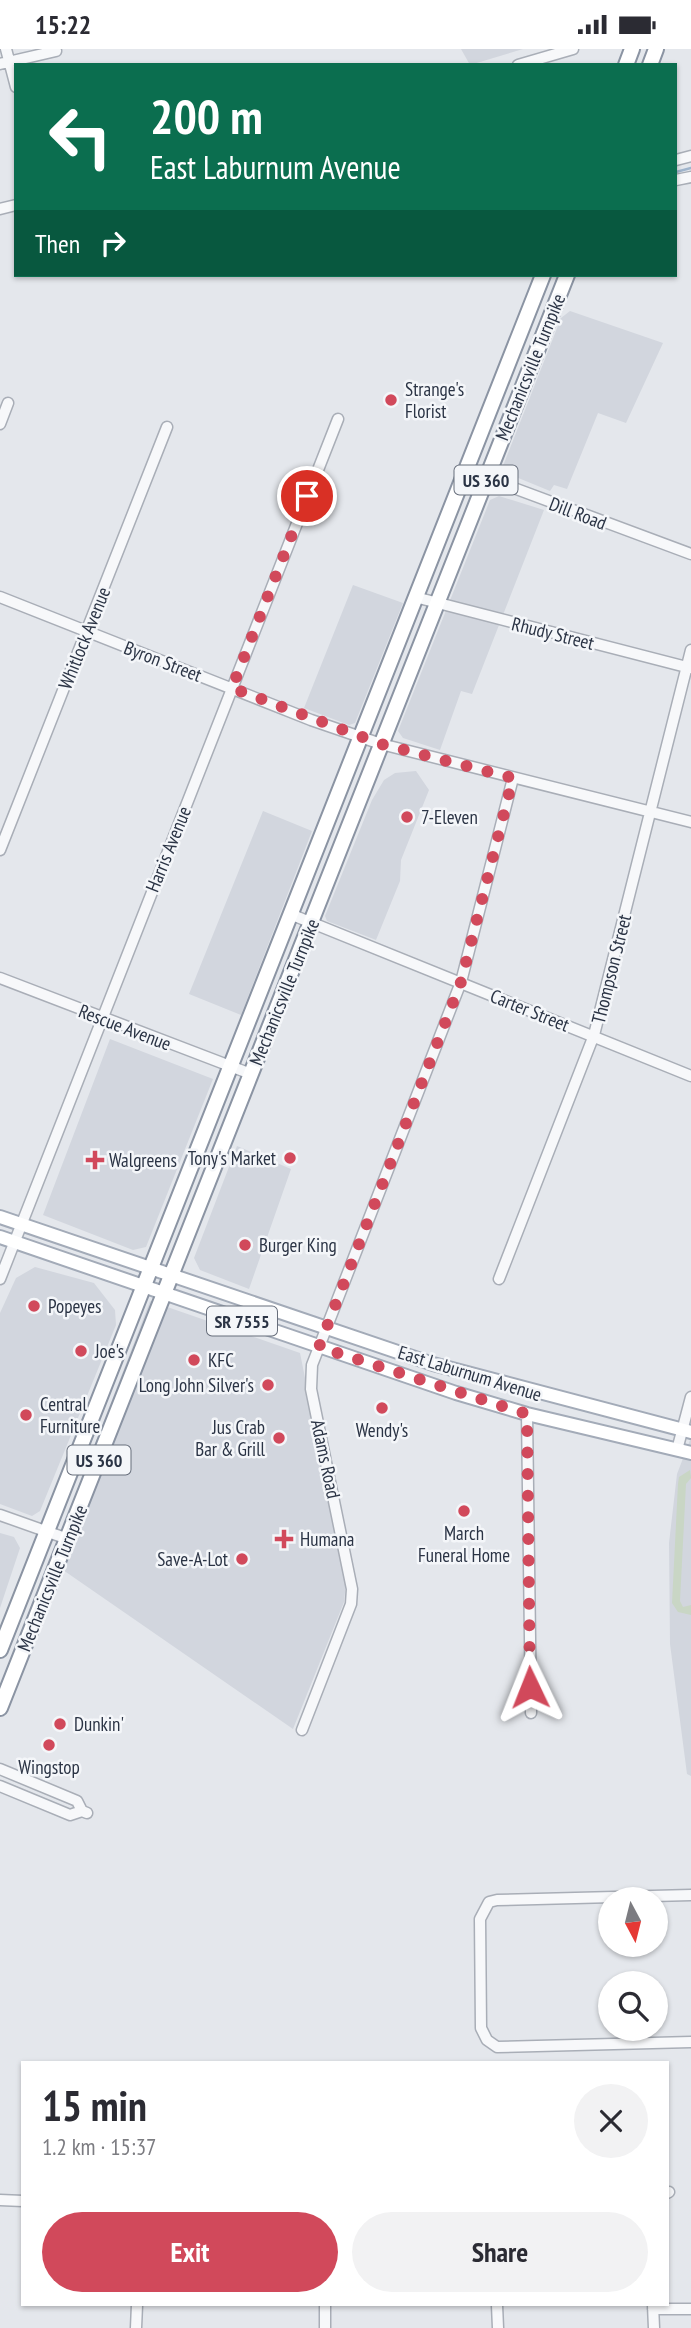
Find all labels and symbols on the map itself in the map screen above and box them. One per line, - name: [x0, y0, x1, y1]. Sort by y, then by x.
- street label: Mechanicsville Turnpike: [490, 290, 570, 444]
- place label: Strange's Florist: [405, 377, 464, 423]
- marker: Strange's Florist: [383, 392, 399, 408]
- road number: US 360: [454, 465, 518, 495]
- pin: [277, 466, 337, 526]
- street label: Dill Road: [546, 491, 610, 535]
- street label: Whitlock Avenue: [53, 583, 115, 693]
- street label: Rhudy Street: [509, 611, 597, 655]
- street label: Byron Street: [121, 635, 206, 687]
- street label: Harris Avenue: [140, 802, 196, 895]
- place label: 7-Eleven: [421, 805, 478, 829]
- marker: 7-Eleven: [399, 809, 415, 825]
- street label: Thompson Street: [586, 911, 636, 1026]
- street label: Mechanicsville Turnpike: [244, 915, 324, 1069]
- street label: Carter Street: [487, 983, 574, 1037]
- street label: Rescue Avenue: [75, 998, 175, 1056]
- place label: Tony's Market: [188, 1146, 277, 1170]
- place label: Walgreens: [109, 1148, 177, 1172]
- marker: Tony's Market: [282, 1150, 298, 1166]
- marker: Walgreens: [87, 1152, 103, 1168]
- place label: Burger King: [259, 1233, 337, 1257]
- marker: Burger King: [237, 1237, 253, 1253]
- place label: Popeyes: [48, 1294, 101, 1318]
- marker: Popeyes: [26, 1298, 42, 1314]
- road number: SR 7555: [207, 1307, 277, 1336]
- place label: Joe's: [94, 1339, 124, 1363]
- street label: East Laburnum Avenue: [395, 1340, 545, 1406]
- marker: Joe's: [73, 1343, 89, 1359]
- place label: KFC: [208, 1348, 234, 1372]
- marker: KFC: [186, 1352, 202, 1368]
- place label: Long John Silver's: [139, 1373, 254, 1397]
- marker: Long John Silver's: [260, 1377, 276, 1393]
- place label: Central Furniture: [40, 1392, 100, 1438]
- marker: Wendy's: [374, 1400, 390, 1416]
- marker: Central Furniture: [18, 1407, 34, 1423]
- place label: Jus Crab Bar & Grill: [195, 1415, 266, 1461]
- street label: Adams Road: [306, 1417, 346, 1501]
- place label: Wendy's: [356, 1418, 408, 1442]
- marker: Jus Crab Bar & Grill: [271, 1430, 287, 1446]
- road number: US 360: [68, 1445, 130, 1475]
- street label: Mechanicsville Turnpike: [12, 1501, 92, 1655]
- marker: March Funeral Home: [456, 1503, 472, 1519]
- place label: March Funeral Home: [418, 1521, 510, 1567]
- place label: Humana: [300, 1527, 354, 1551]
- marker: Humana: [274, 1529, 294, 1549]
- place label: Save-A-Lot: [157, 1547, 229, 1571]
- marker: Save-A-Lot: [234, 1551, 250, 1567]
- position arrow: [493, 1650, 567, 1724]
- place label: Dunkin': [74, 1712, 124, 1736]
- marker: Dunkin': [52, 1716, 68, 1732]
- marker: Wingstop: [41, 1737, 57, 1753]
- place label: Wingstop: [18, 1755, 80, 1779]
- north arrow: [598, 1887, 668, 1957]

